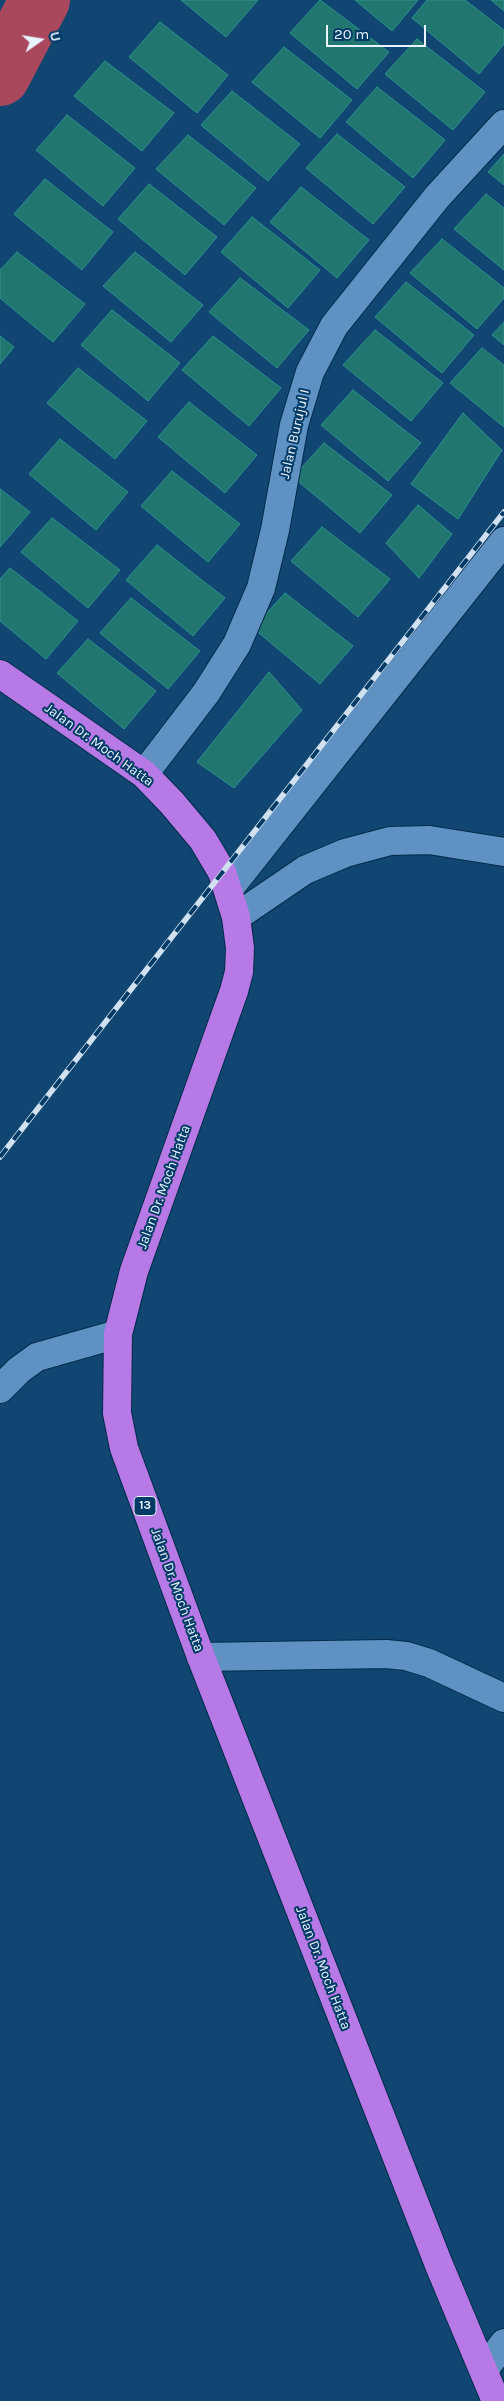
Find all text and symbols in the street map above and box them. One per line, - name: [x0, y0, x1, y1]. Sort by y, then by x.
- north arrow: [15, 15, 65, 65]
- scale bar: [329, 15, 429, 47]
- text: 20 m: [334, 25, 369, 43]
- text: U: [46, 30, 64, 43]
- street label: Jalan Burujul I: [277, 388, 313, 480]
- street label: Jalan Dr. Moch Hatta: [41, 700, 157, 790]
- street label: Jalan Dr. Moch Hatta: [134, 1123, 194, 1251]
- road number: 13: [134, 1496, 156, 1515]
- street label: Jalan Dr. Moch Hatta: [147, 1526, 207, 1654]
- street label: Jalan Dr. Moch Hatta: [292, 1904, 354, 2032]

